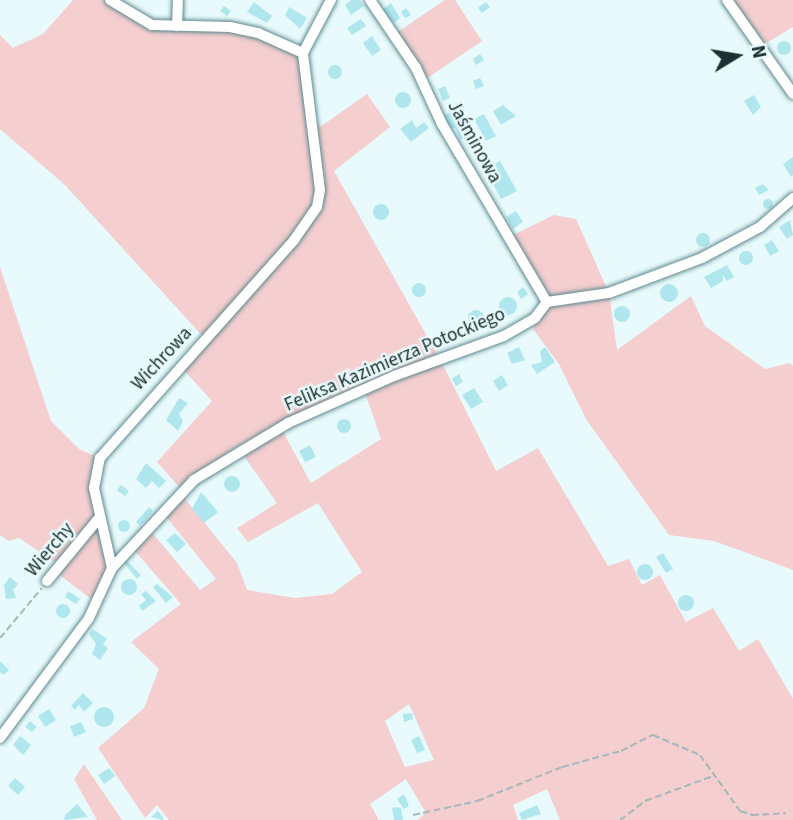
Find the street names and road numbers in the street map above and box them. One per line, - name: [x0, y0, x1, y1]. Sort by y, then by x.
- street label: Jaśminowa: [442, 97, 506, 187]
- street label: Feliksa Kazimierza Potockiego: [281, 303, 509, 417]
- street label: Wichrowa: [127, 323, 197, 395]
- street label: Wierchy: [21, 518, 79, 582]

